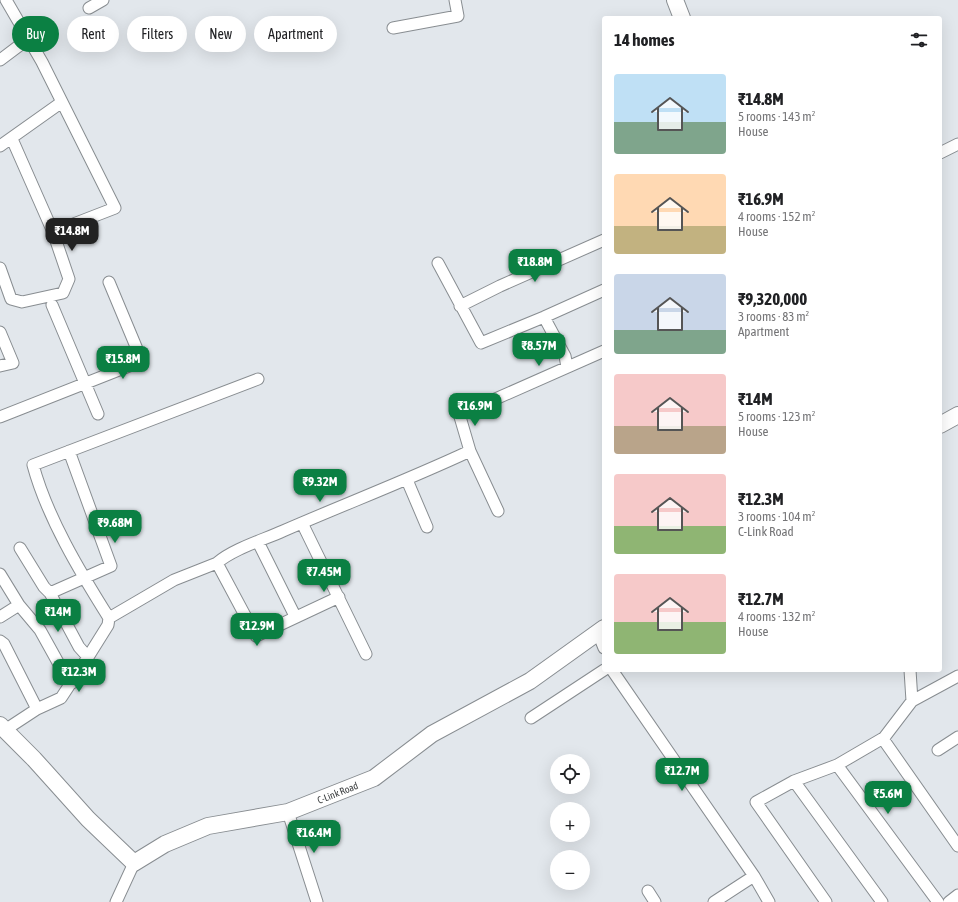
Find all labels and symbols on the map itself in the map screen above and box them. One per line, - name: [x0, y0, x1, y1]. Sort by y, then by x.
- pin: ₹14.8M: [39, 218, 105, 252]
- pin: ₹18.8M: [502, 249, 568, 283]
- pin: ₹8.57M: [506, 333, 572, 367]
- pin: ₹15.8M: [90, 346, 156, 380]
- pin: ₹16.9M: [442, 393, 508, 427]
- pin: ₹9.32M: [287, 469, 353, 503]
- pin: ₹9.68M: [82, 510, 148, 544]
- pin: ₹7.45M: [291, 559, 357, 593]
- pin: ₹14M: [34, 599, 82, 633]
- pin: ₹12.9M: [224, 613, 290, 647]
- pin: ₹12.3M: [46, 659, 112, 693]
- pin: ₹12.7M: [649, 758, 715, 792]
- street label: C-Link Road: [316, 779, 360, 805]
- pin: ₹5.6M: [860, 781, 916, 815]
- pin: ₹16.4M: [281, 820, 347, 854]

